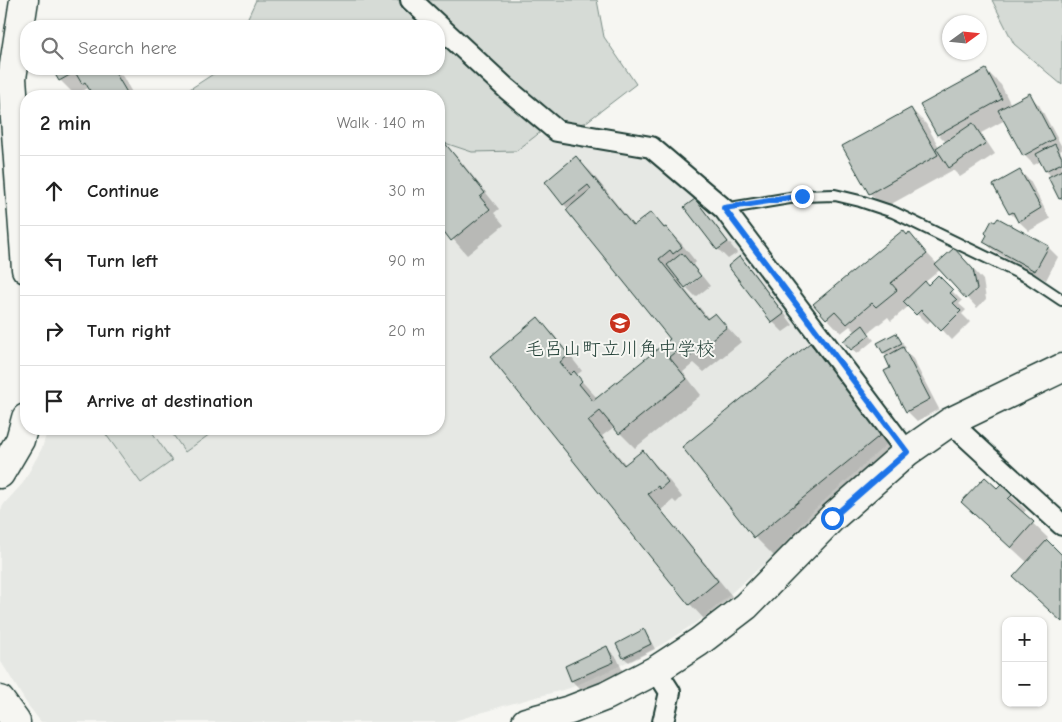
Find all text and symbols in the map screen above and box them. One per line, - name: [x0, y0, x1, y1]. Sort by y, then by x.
- north arrow: [942, 15, 987, 60]
- search box: [20, 20, 445, 75]
- icon: search: [38, 34, 66, 62]
- text: Search here: [78, 37, 177, 59]
- text: 2 min: [40, 111, 91, 135]
- text: Walk · 140 m: [337, 114, 425, 132]
- icon: ahead: [40, 177, 68, 205]
- text: Continue: [87, 180, 159, 202]
- text: 30 m: [389, 182, 425, 200]
- route end: [791, 185, 814, 208]
- icon: left: [40, 247, 68, 275]
- text: Turn left: [87, 250, 158, 272]
- text: 90 m: [388, 252, 425, 270]
- school or university icon: 毛呂山町立川角中学校: [608, 311, 632, 335]
- icon: right: [40, 317, 68, 345]
- text: Turn right: [87, 320, 171, 342]
- text: 20 m: [388, 322, 425, 340]
- place label: 毛呂山町立川角中学校: [525, 338, 715, 360]
- icon: arrive: [40, 387, 68, 415]
- text: Arrive at destination: [87, 390, 253, 412]
- route start: [821, 507, 844, 530]
- map controls: [1002, 617, 1047, 707]
- button: +: [1002, 617, 1047, 662]
- button: −: [1002, 662, 1047, 707]

